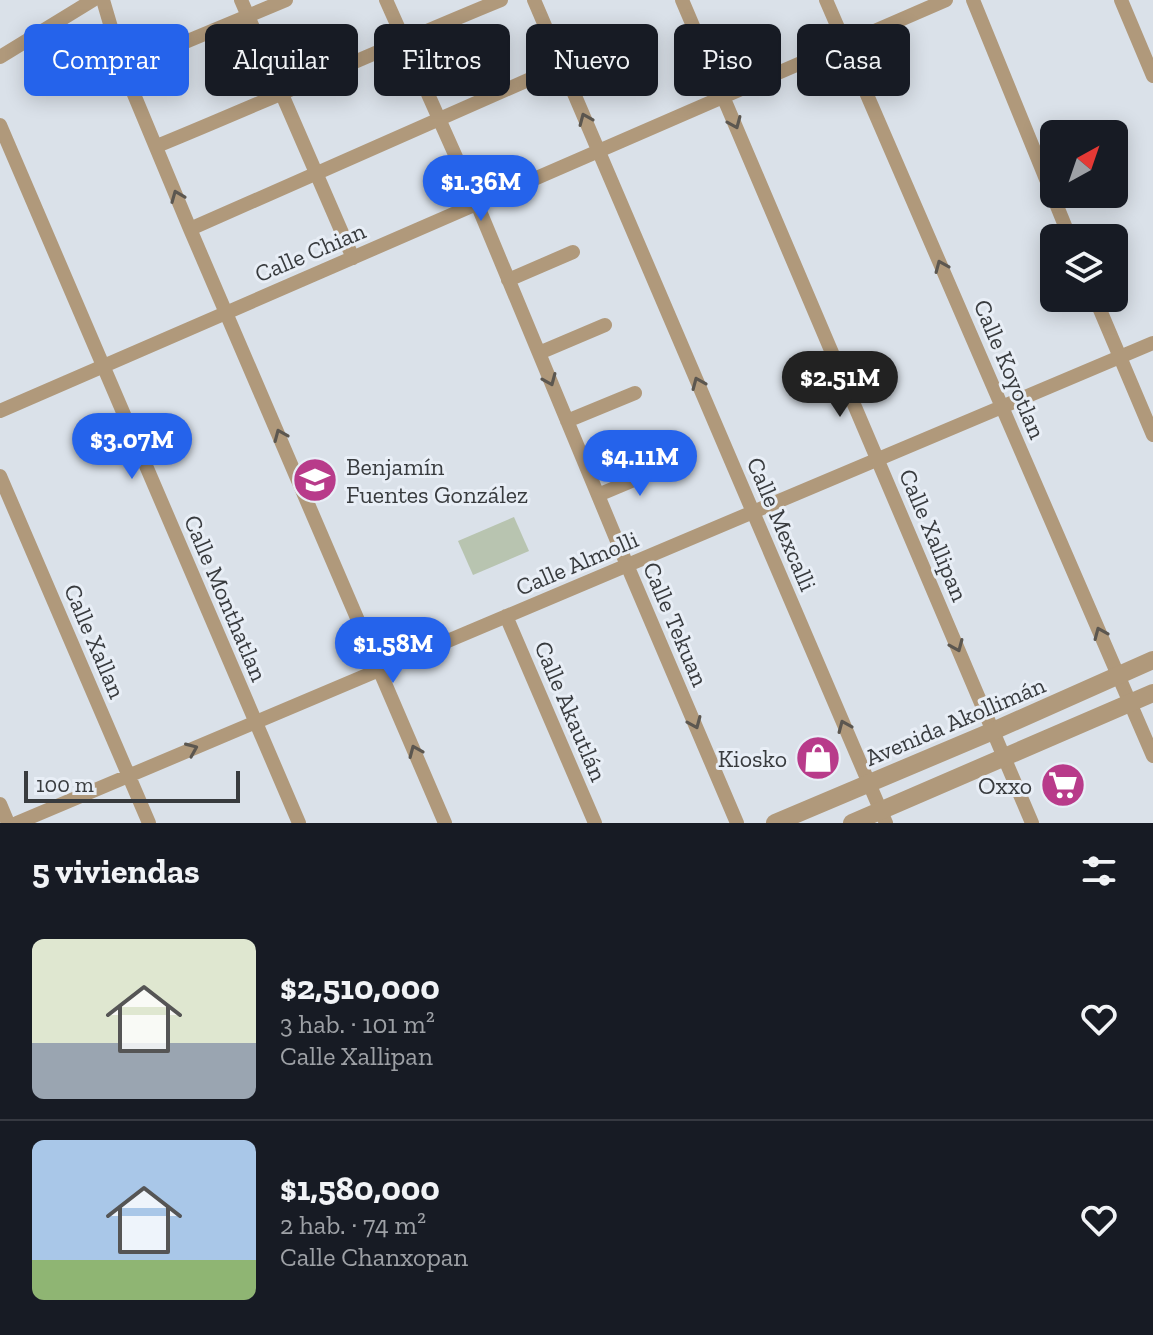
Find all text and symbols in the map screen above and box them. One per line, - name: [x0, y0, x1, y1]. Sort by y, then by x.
- chip: Comprar: [24, 24, 189, 96]
- chip: Alquilar: [205, 24, 358, 96]
- chip: Filtros: [374, 24, 510, 96]
- chip: Nuevo: [526, 24, 658, 96]
- chip: Piso: [674, 24, 781, 96]
- chip: Casa: [797, 24, 910, 96]
- one-way arrow: [578, 112, 594, 127]
- one-way arrow: [725, 115, 741, 129]
- north arrow: [1040, 120, 1128, 208]
- map controls: [1040, 120, 1128, 312]
- pin: $1.36M: [416, 155, 546, 223]
- text: $1.36M: [441, 165, 521, 197]
- one-way arrow: [170, 190, 187, 204]
- street label: Calle Chian: [250, 216, 370, 288]
- button: layers: [1040, 224, 1128, 312]
- one-way arrow: [934, 260, 950, 274]
- street label: Calle Koyotlan: [968, 295, 1052, 443]
- pin: $2.51M: [775, 351, 905, 419]
- text: $2.51M: [800, 361, 880, 393]
- one-way arrow: [540, 372, 557, 386]
- one-way arrow: [692, 377, 708, 392]
- pin: $3.07M: [67, 413, 197, 481]
- text: $3.07M: [90, 423, 174, 455]
- one-way arrow: [273, 429, 289, 443]
- pin: $4.11M: [575, 430, 705, 498]
- text: $4.11M: [601, 440, 679, 472]
- place label: Benjamín Fuentes González: [346, 452, 528, 509]
- street label: Calle Mexcalli: [741, 453, 823, 595]
- school or university icon: Benjamín Fuentes González: [291, 456, 339, 504]
- street label: Calle Xallipan: [893, 464, 975, 606]
- street label: Calle Monthatlan: [178, 510, 274, 686]
- street label: Calle Almolli: [511, 524, 643, 602]
- street label: Calle Tekuan: [637, 558, 715, 691]
- street label: Calle Xallan: [58, 580, 132, 703]
- pin: $1.58M: [328, 617, 458, 685]
- text: $1.58M: [353, 627, 433, 659]
- one-way arrow: [1093, 627, 1109, 641]
- street label: Calle Akautlán: [528, 636, 614, 786]
- one-way arrow: [947, 638, 963, 652]
- street label: Avenida Akollimán: [861, 670, 1050, 772]
- one-way arrow: [685, 715, 701, 729]
- one-way arrow: [838, 719, 854, 734]
- shop icon: Kiosko: [794, 734, 842, 782]
- one-way arrow: [184, 742, 198, 759]
- place label: Kiosko: [718, 744, 787, 773]
- one-way arrow: [408, 745, 424, 759]
- supermarket icon: Oxxo: [1039, 761, 1087, 809]
- scale bar: [24, 767, 240, 803]
- text: 100 m: [36, 771, 94, 798]
- place label: Oxxo: [978, 771, 1032, 800]
- icon: filters: [1077, 849, 1121, 893]
- text: 5 viviendas: [32, 851, 200, 892]
- text: $2,510,000: [280, 967, 440, 1008]
- icon: home: [96, 971, 192, 1067]
- icon: heart: [1077, 997, 1121, 1041]
- text: 3 hab. · 101 m²: [280, 1008, 435, 1040]
- text: Calle Xallipan: [280, 1040, 433, 1072]
- text: $1,580,000: [280, 1168, 440, 1209]
- icon: home: [96, 1172, 192, 1268]
- icon: heart: [1077, 1198, 1121, 1242]
- text: 2 hab. · 74 m²: [280, 1209, 426, 1241]
- text: Calle Chanxopan: [280, 1241, 468, 1273]

